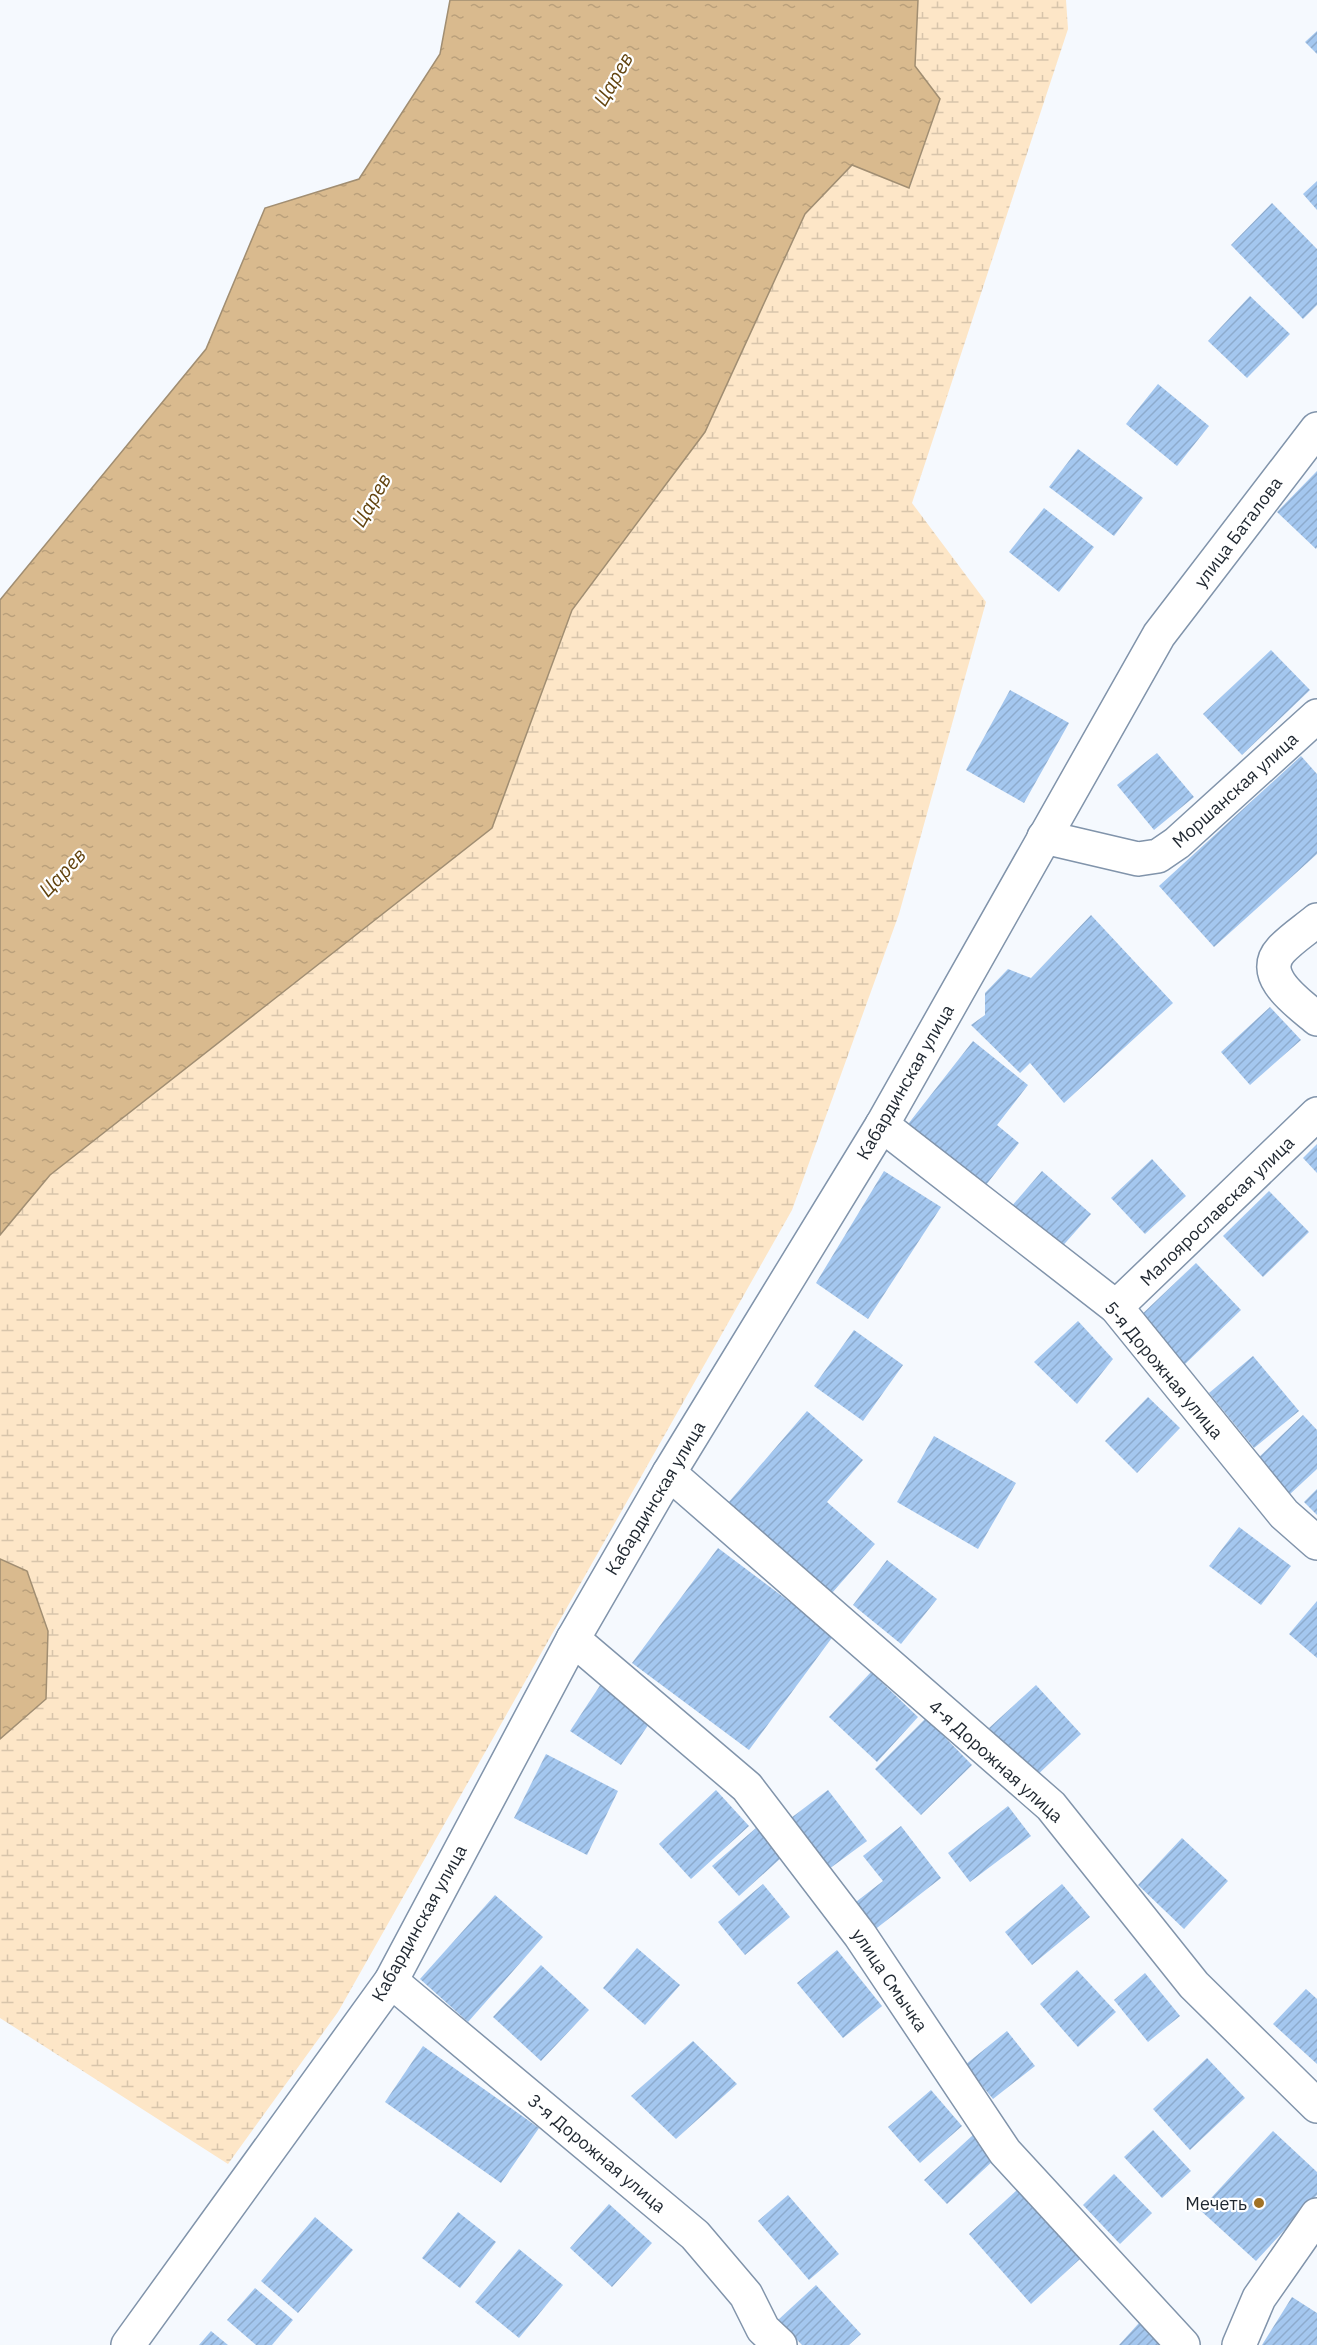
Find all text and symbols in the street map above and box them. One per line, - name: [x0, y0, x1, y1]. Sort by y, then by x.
- water label: Царев: [587, 47, 639, 111]
- water label: Царев: [345, 468, 397, 532]
- street label: улица Баталова: [1189, 472, 1287, 592]
- street label: Моршанская улица: [1167, 727, 1303, 853]
- water label: Царев: [32, 842, 92, 902]
- street label: Кабардинская улица: [851, 1000, 959, 1164]
- street label: Малоярославская улица: [1135, 1131, 1299, 1291]
- street label: 5-я Дорожная улица: [1100, 1296, 1229, 1444]
- street label: Кабардинская улица: [600, 1416, 710, 1579]
- street label: 4-я Дорожная улица: [924, 1695, 1068, 1828]
- street label: Кабардинская улица: [366, 1840, 472, 2005]
- street label: улица Смычка: [847, 1924, 933, 2036]
- street label: 3-я Дорожная улица: [523, 2089, 671, 2218]
- place label: Мечеть: [1185, 2192, 1247, 2215]
- marker: Мечеть: [1252, 2196, 1266, 2210]

